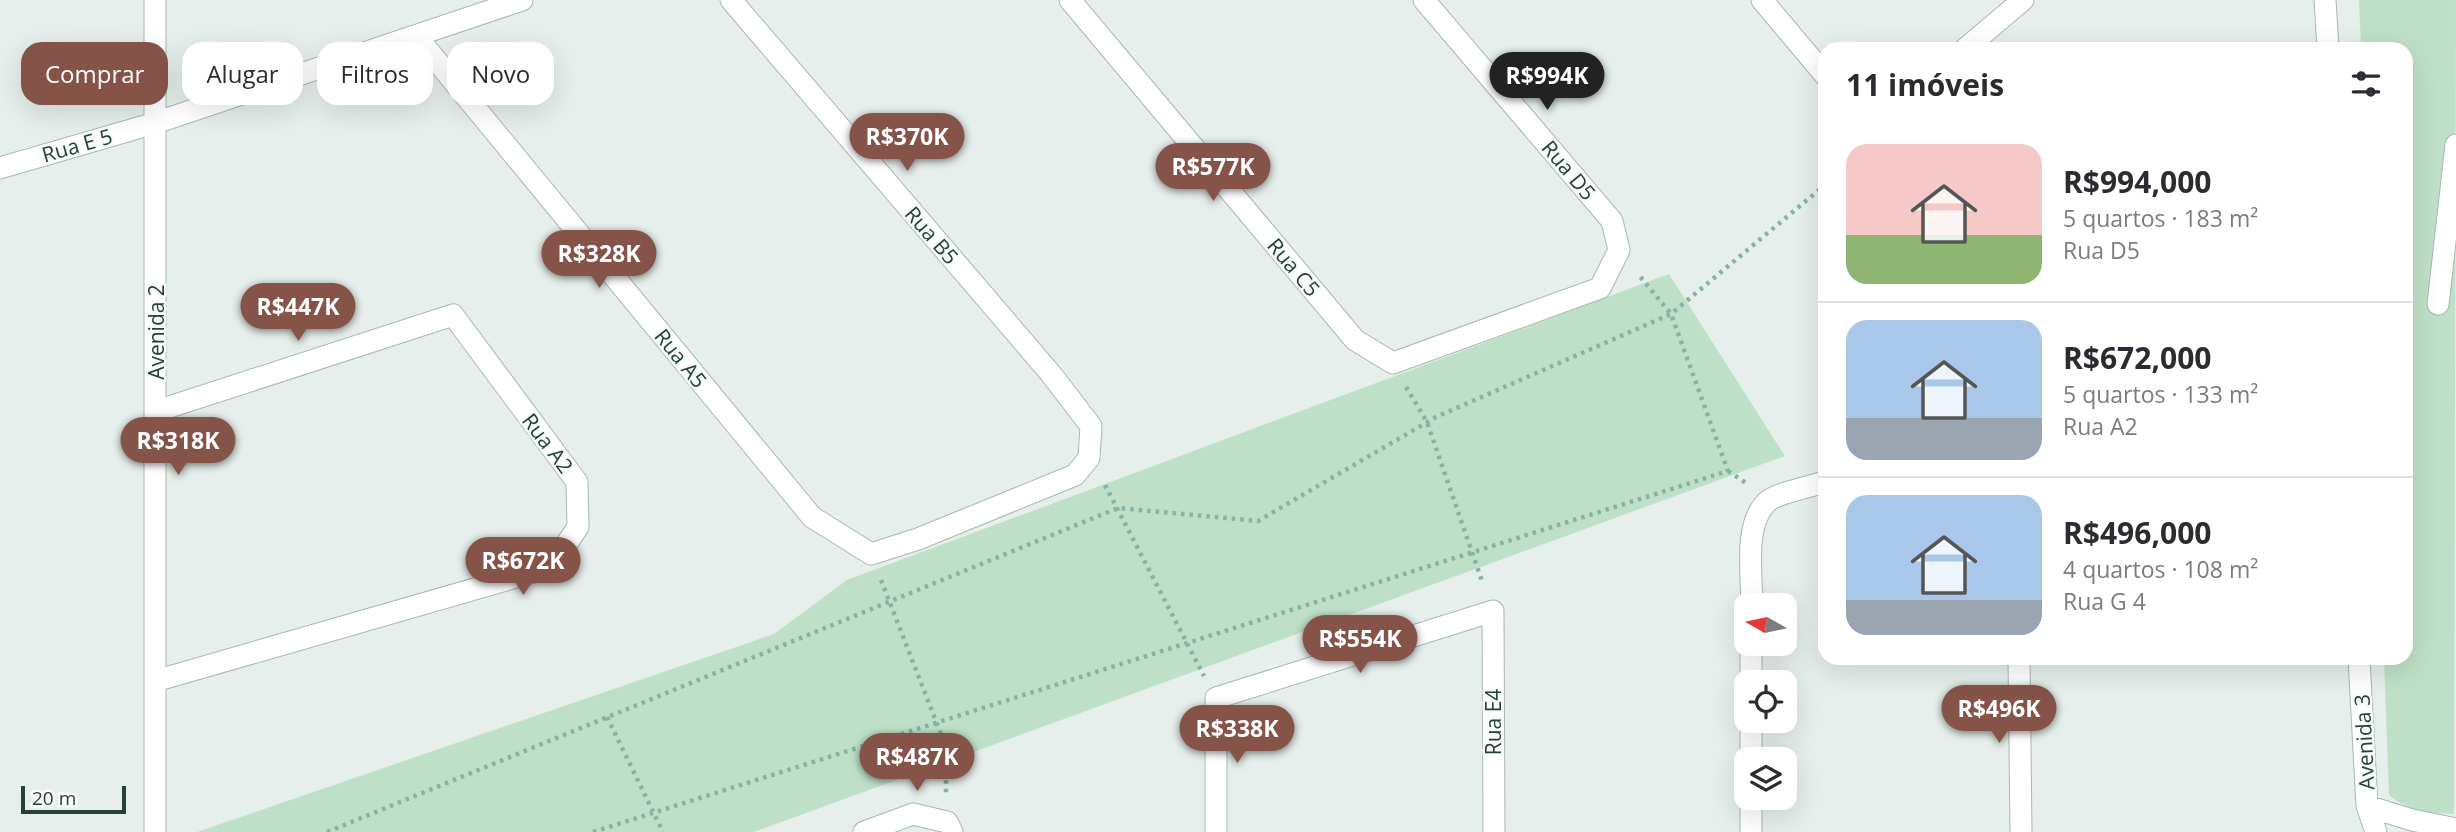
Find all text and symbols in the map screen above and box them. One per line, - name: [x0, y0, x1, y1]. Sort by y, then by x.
- chip: Comprar: [21, 42, 168, 105]
- chip: Alugar: [182, 42, 303, 105]
- chip: Filtros: [317, 42, 433, 105]
- chip: Novo: [447, 42, 554, 105]
- pin: R$994K: [1490, 52, 1604, 112]
- text: R$994K: [1505, 59, 1589, 91]
- text: 11 imóveis: [1846, 64, 2004, 105]
- icon: filters: [2347, 65, 2385, 103]
- pin: R$370K: [850, 114, 964, 173]
- text: R$370K: [865, 120, 949, 152]
- street label: Rua E 5: [38, 122, 116, 168]
- street label: Rua D5: [1536, 134, 1602, 206]
- pin: R$577K: [1156, 144, 1270, 203]
- text: R$577K: [1171, 150, 1255, 182]
- text: R$994,000: [2063, 161, 2211, 202]
- icon: home: [1902, 172, 1986, 256]
- street label: Rua B5: [899, 200, 965, 270]
- text: 5 quartos · 183 m²: [2063, 202, 2258, 234]
- pin: R$328K: [542, 230, 656, 290]
- street label: Rua C5: [1261, 232, 1327, 302]
- text: Rua D5: [2063, 234, 2140, 266]
- text: R$328K: [557, 237, 641, 269]
- street label: Avenida 2: [142, 284, 170, 380]
- pin: R$447K: [241, 284, 355, 343]
- text: R$447K: [256, 290, 340, 322]
- street label: Rua A5: [649, 323, 713, 393]
- text: R$672,000: [2063, 337, 2211, 378]
- icon: home: [1902, 348, 1986, 432]
- text: 5 quartos · 133 m²: [2063, 378, 2258, 410]
- street label: Rua A2: [516, 407, 580, 479]
- text: Rua A2: [2063, 410, 2138, 442]
- pin: R$318K: [121, 418, 235, 477]
- text: R$318K: [136, 424, 220, 456]
- text: R$496,000: [2063, 512, 2211, 553]
- icon: home: [1902, 523, 1986, 607]
- pin: R$672K: [466, 538, 580, 597]
- text: R$672K: [481, 544, 565, 576]
- text: 4 quartos · 108 m²: [2063, 553, 2258, 585]
- text: Rua G 4: [2063, 585, 2146, 617]
- north arrow: [1734, 593, 1797, 656]
- map controls: [1734, 593, 1797, 810]
- pin: R$554K: [1303, 616, 1417, 675]
- text: R$554K: [1318, 622, 1402, 654]
- button: locate: [1734, 670, 1797, 733]
- pin: R$496K: [1942, 686, 2056, 745]
- street label: Rua E4: [1479, 689, 1507, 755]
- text: R$496K: [1957, 692, 2041, 724]
- street label: Avenida 3: [2348, 693, 2380, 791]
- pin: R$338K: [1180, 706, 1294, 765]
- text: R$338K: [1195, 712, 1279, 744]
- pin: R$487K: [860, 734, 974, 793]
- text: R$487K: [875, 740, 959, 772]
- button: layers: [1734, 747, 1797, 810]
- scale bar: [21, 783, 126, 815]
- text: 20 m: [32, 785, 76, 811]

